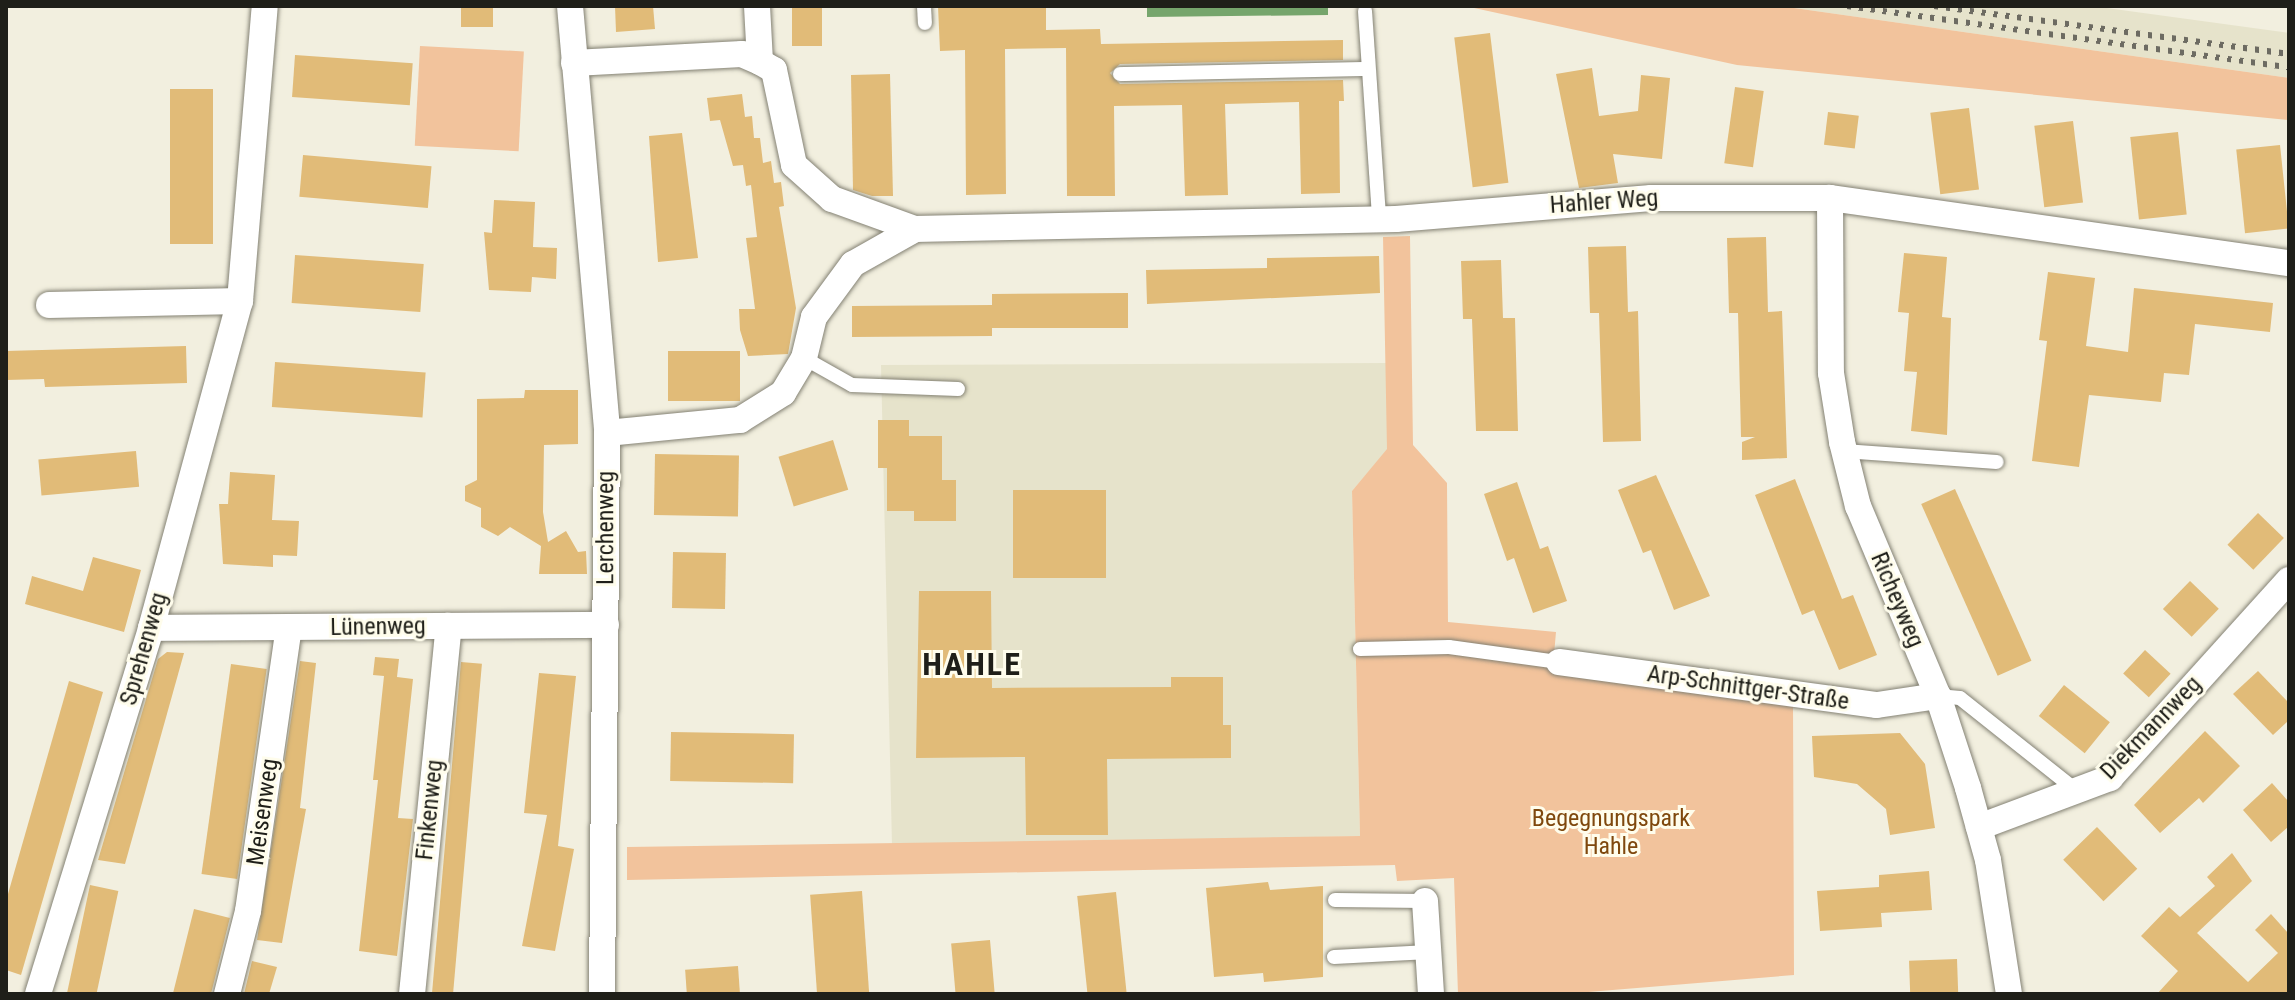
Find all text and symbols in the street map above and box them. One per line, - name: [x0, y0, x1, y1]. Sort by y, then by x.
- street label: Hahler Weg: [1549, 184, 1659, 220]
- street label: Lerchenweg: [592, 471, 620, 585]
- street label: Richeyweg: [1864, 548, 1930, 652]
- street label: Sprehenweg: [114, 589, 174, 709]
- street label: Lünenweg: [330, 612, 426, 642]
- district label: HAHLE: [922, 645, 1022, 683]
- street label: Arp-Schnittger-Straße: [1645, 660, 1851, 716]
- street label: Diekmannweg: [2095, 670, 2207, 786]
- street label: Meisenweg: [241, 757, 285, 867]
- street label: Finkenweg: [410, 758, 450, 862]
- park label: Begegnungspark Hahle: [1532, 805, 1690, 861]

